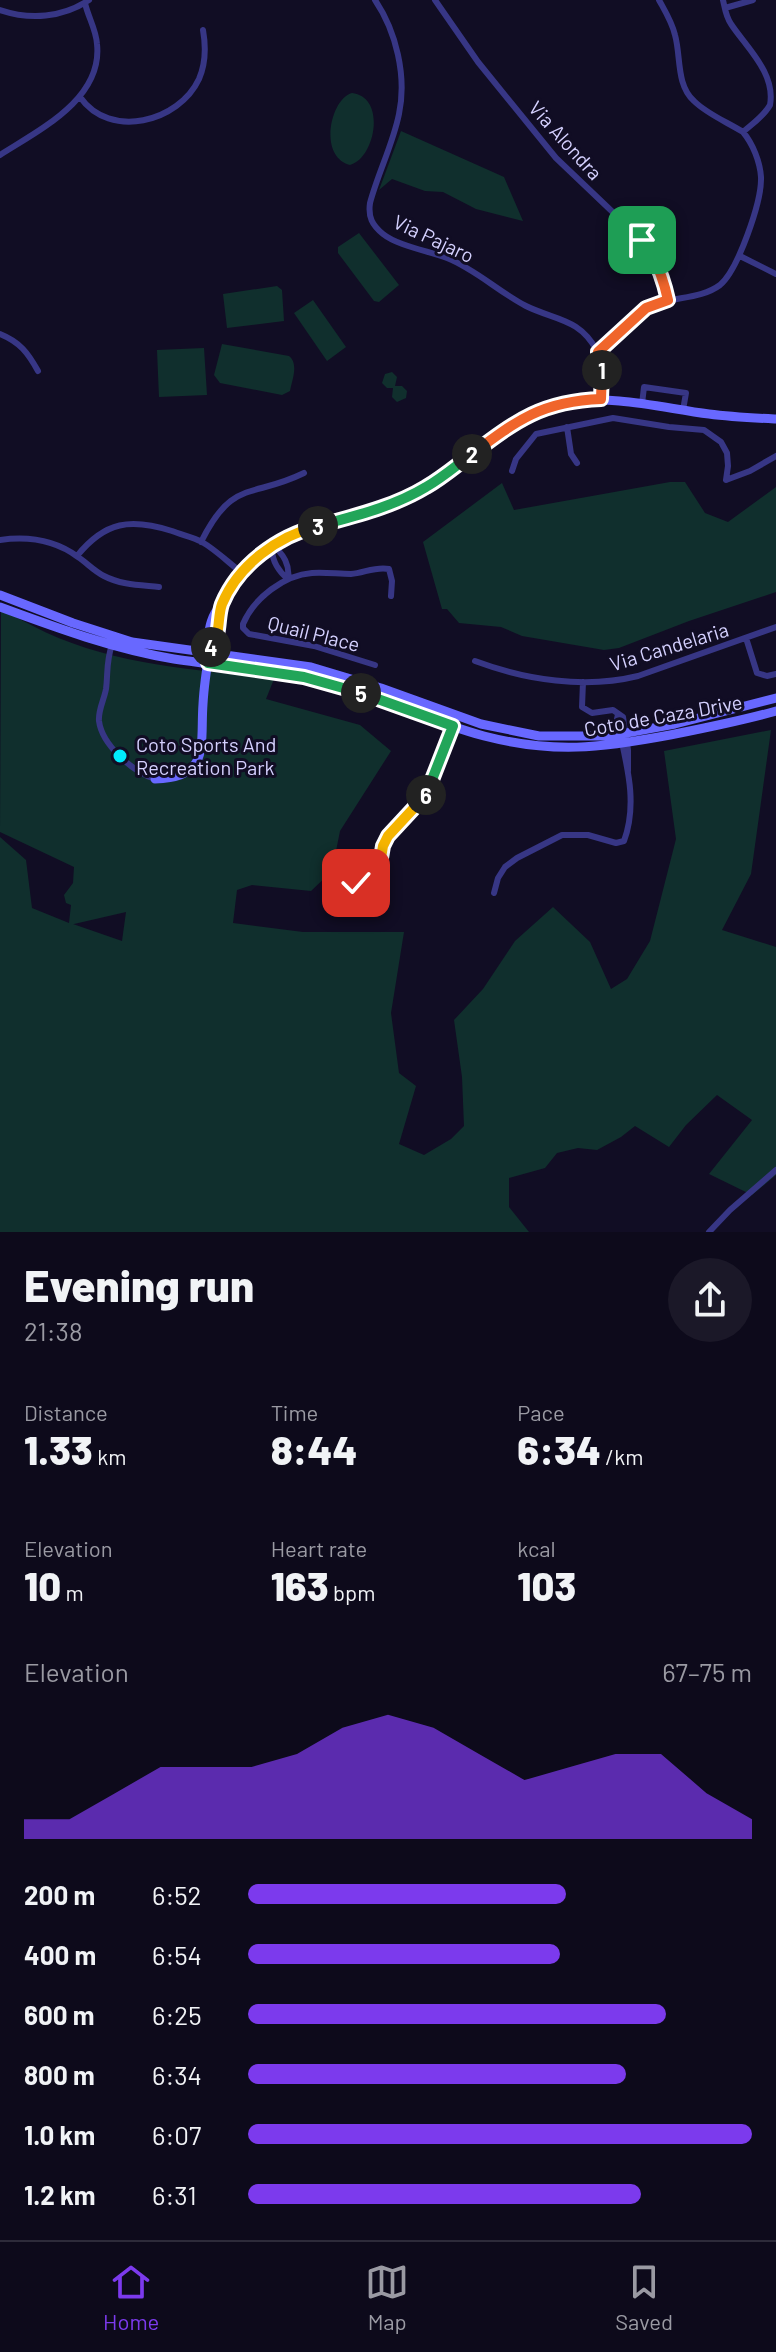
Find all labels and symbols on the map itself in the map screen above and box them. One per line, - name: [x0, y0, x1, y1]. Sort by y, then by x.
- street label: Via Alondra: [524, 96, 608, 184]
- pin: [608, 206, 676, 274]
- street label: Via Pajaro: [390, 209, 478, 267]
- pin: 1: [582, 350, 622, 390]
- pin: 2: [452, 434, 492, 474]
- pin: 3: [298, 506, 338, 546]
- street label: Quail Place: [266, 610, 362, 656]
- street label: Via Candelaria: [607, 617, 731, 675]
- pin: 4: [191, 627, 231, 667]
- pin: 5: [341, 673, 381, 713]
- street label: Coto de Caza Drive: [582, 689, 744, 741]
- place label: Coto Sports And Recreation Park: [136, 732, 276, 779]
- marker: Coto Sports And Recreation Park: [111, 747, 129, 765]
- pin: 6: [406, 775, 446, 815]
- pin: [322, 849, 390, 917]

